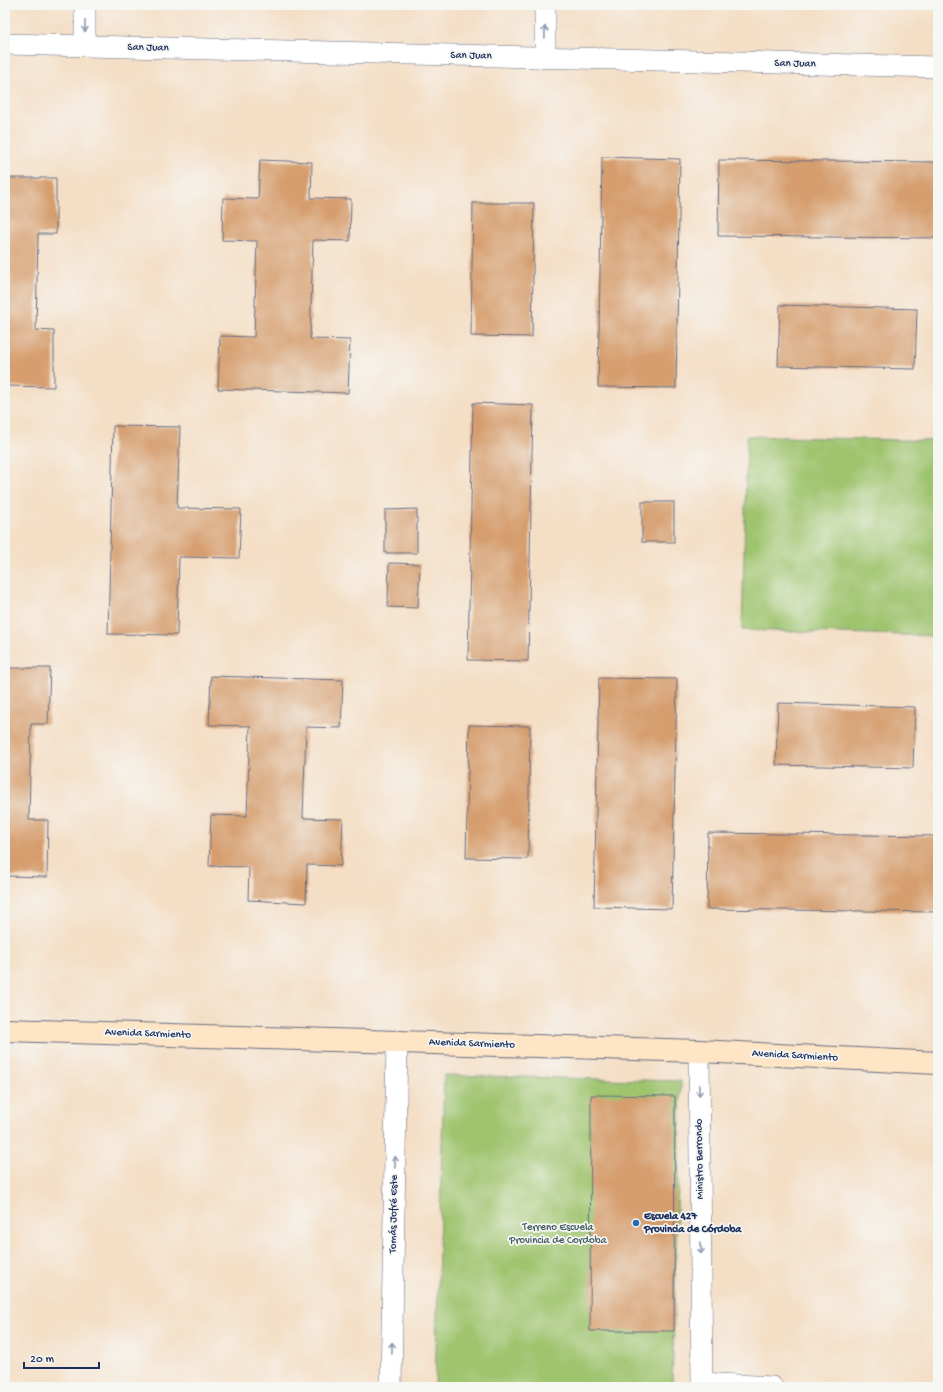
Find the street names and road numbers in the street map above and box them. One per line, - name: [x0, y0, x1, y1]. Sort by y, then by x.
- street label: San Juan: [127, 42, 170, 54]
- street label: San Juan: [450, 50, 493, 62]
- street label: San Juan: [774, 58, 817, 70]
- street label: Avenida Sarmiento: [105, 1026, 192, 1042]
- street label: Avenida Sarmiento: [429, 1036, 516, 1052]
- street label: Avenida Sarmiento: [752, 1048, 839, 1064]
- street label: Ministro Berrondo: [693, 1118, 707, 1199]
- street label: Tomás Jofré Este: [386, 1174, 401, 1254]

